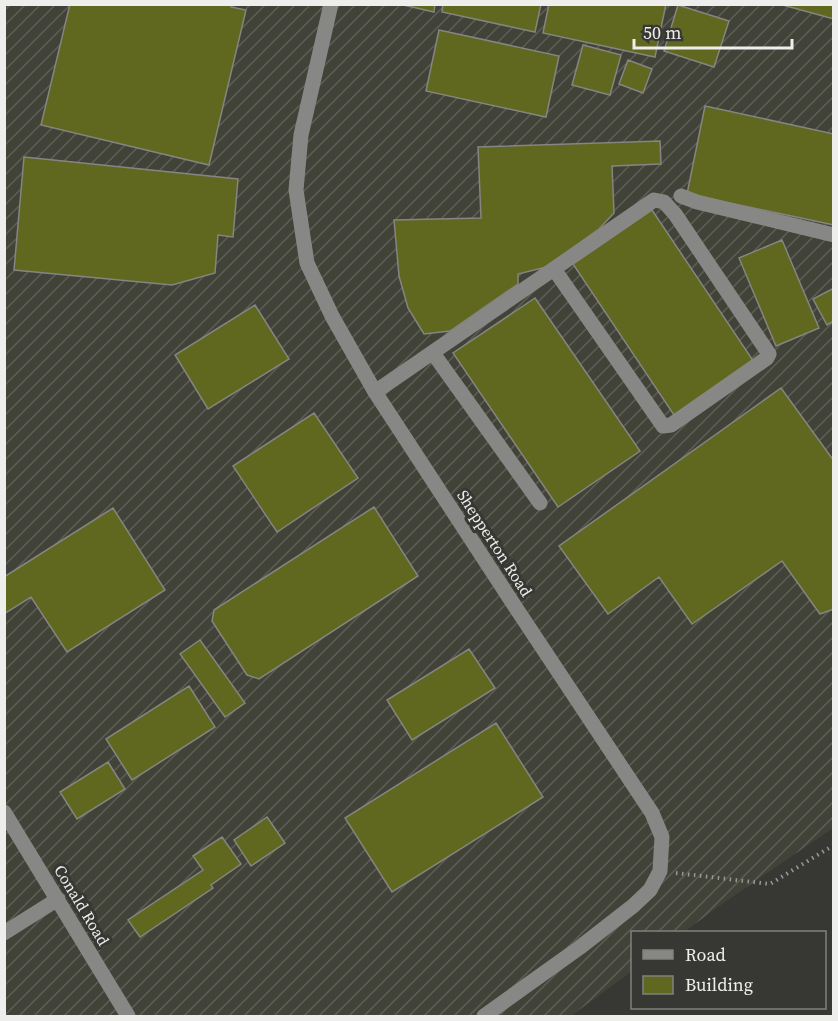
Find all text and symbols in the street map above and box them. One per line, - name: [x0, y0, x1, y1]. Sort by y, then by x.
- scale bar: [634, 12, 792, 50]
- text: 50 m: [643, 20, 681, 45]
- street label: Shepperton Road: [452, 485, 538, 601]
- street label: Conald Road: [49, 861, 115, 949]
- legend: [631, 931, 826, 1009]
- text: Road: [685, 942, 726, 967]
- text: Building: [685, 972, 753, 997]

